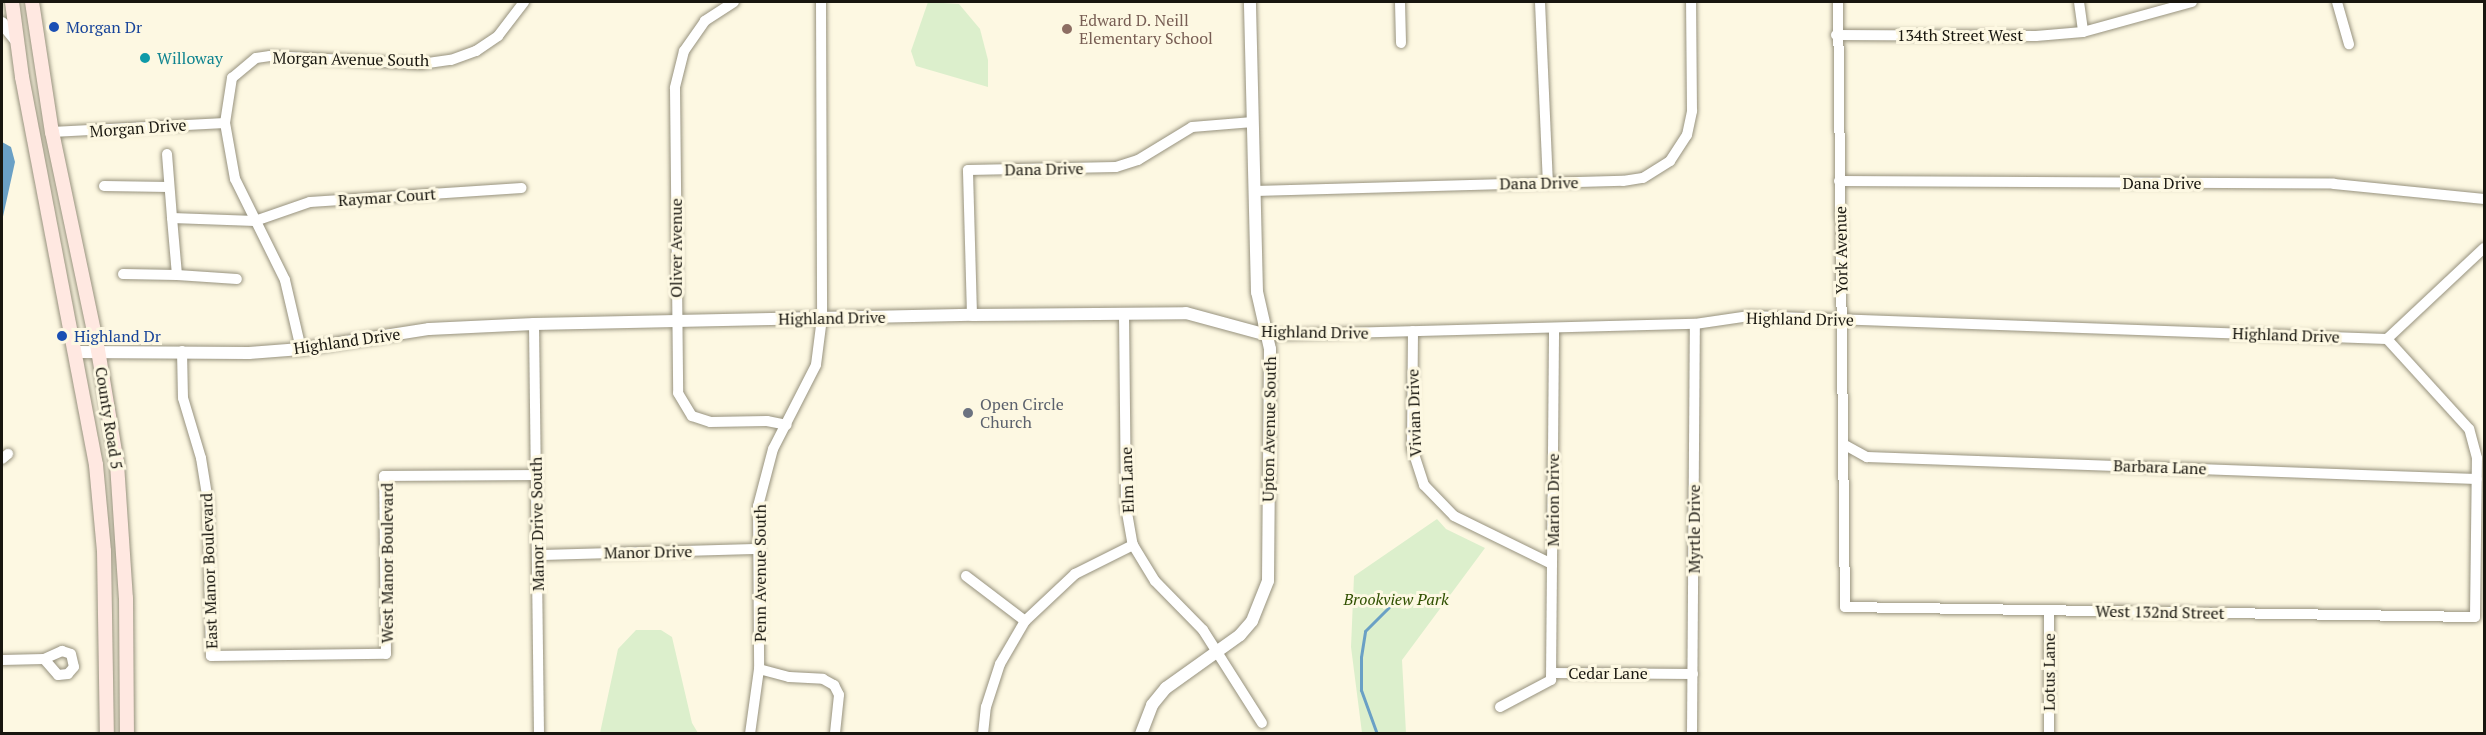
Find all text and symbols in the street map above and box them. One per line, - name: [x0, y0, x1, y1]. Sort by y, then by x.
- place label: Edward D. Neill Elementary School: [1079, 10, 1213, 48]
- place label: Morgan Dr: [66, 17, 142, 37]
- marker: Morgan Dr: [47, 20, 61, 34]
- marker: Edward D. Neill Elementary School: [1060, 22, 1074, 36]
- street label: 134th Street West: [1897, 25, 2023, 45]
- place label: Willoway: [157, 48, 223, 68]
- street label: Morgan Avenue South: [272, 48, 430, 70]
- marker: Willoway: [138, 51, 152, 65]
- street label: Morgan Drive: [89, 115, 187, 141]
- street label: Dana Drive: [1004, 159, 1084, 179]
- street label: Dana Drive: [1499, 173, 1579, 193]
- street label: Dana Drive: [2122, 173, 2202, 193]
- street label: Raymar Court: [337, 184, 437, 210]
- street label: Oliver Avenue: [666, 198, 686, 298]
- street label: York Avenue: [1831, 206, 1851, 294]
- street label: Highland Drive: [778, 307, 886, 329]
- street label: Highland Drive: [1746, 308, 1854, 330]
- street label: Highland Drive: [1261, 321, 1369, 343]
- street label: Highland Drive: [292, 324, 402, 358]
- street label: Highland Drive: [2232, 324, 2340, 346]
- place label: Highland Dr: [74, 326, 161, 346]
- marker: Highland Dr: [55, 329, 69, 343]
- street label: Upton Avenue South: [1258, 356, 1280, 502]
- street label: County Road 5: [91, 365, 127, 471]
- street label: Vivian Drive: [1403, 369, 1425, 457]
- place label: Open Circle Church: [980, 394, 1064, 432]
- marker: Open Circle Church: [961, 406, 975, 420]
- street label: Elm Lane: [1116, 447, 1138, 513]
- street label: Marion Drive: [1543, 453, 1563, 547]
- street label: Barbara Lane: [2113, 456, 2207, 478]
- street label: Manor Drive South: [526, 457, 548, 591]
- street label: West Manor Boulevard: [377, 483, 397, 643]
- street label: Myrtle Drive: [1684, 485, 1704, 573]
- street label: East Manor Boulevard: [197, 493, 221, 649]
- street label: Penn Avenue South: [750, 504, 770, 642]
- street label: Manor Drive: [604, 542, 692, 562]
- park label: Brookview Park: [1343, 589, 1449, 609]
- street label: West 132nd Street: [2095, 601, 2225, 623]
- street label: Lotus Lane: [2039, 633, 2059, 711]
- street label: Cedar Lane: [1568, 663, 1648, 683]

